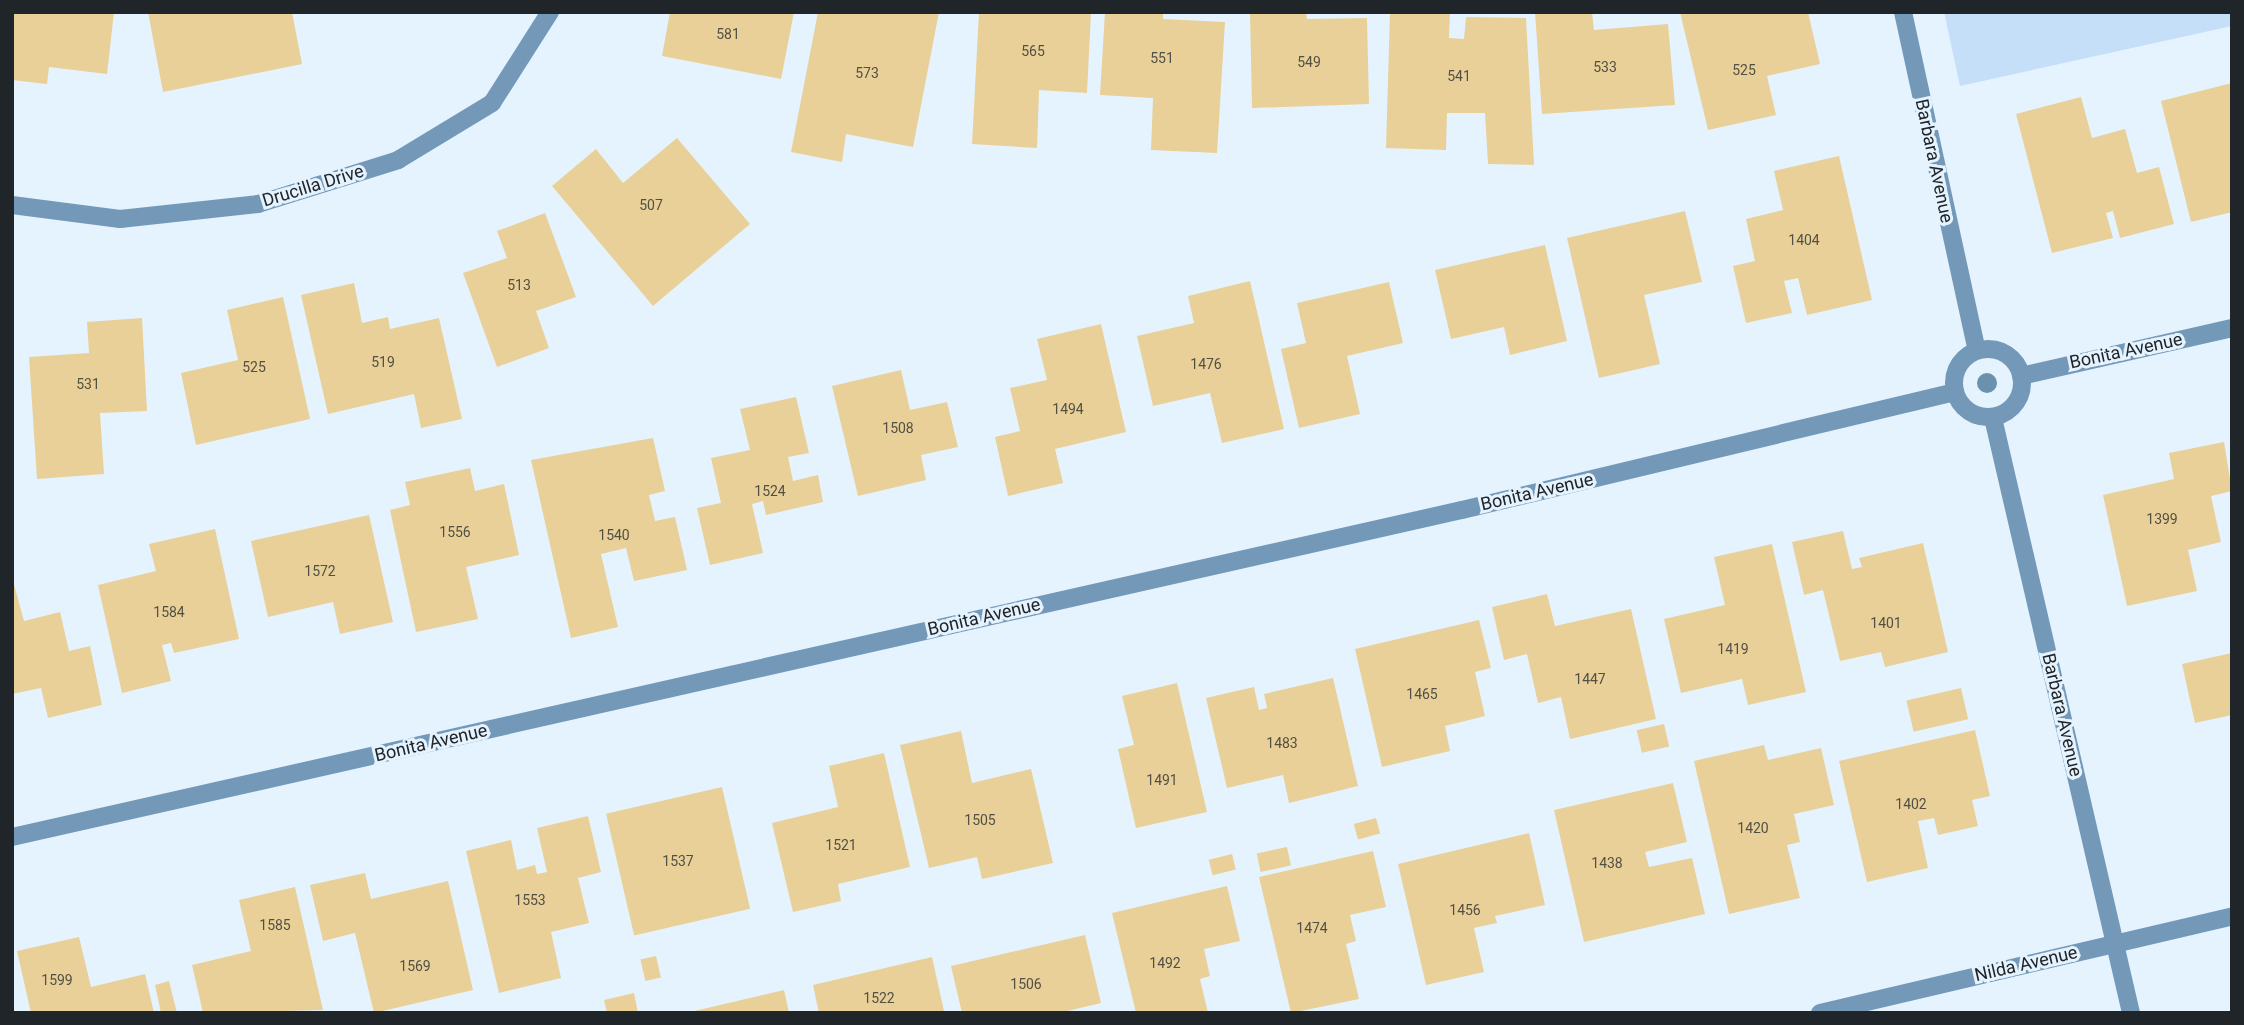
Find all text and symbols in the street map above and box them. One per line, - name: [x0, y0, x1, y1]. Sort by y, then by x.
- house number: 581: [716, 26, 740, 42]
- house number: 565: [1021, 43, 1045, 59]
- house number: 551: [1150, 50, 1174, 66]
- house number: 549: [1297, 54, 1321, 70]
- house number: 533: [1593, 59, 1617, 75]
- house number: 525: [1732, 62, 1756, 78]
- house number: 573: [855, 65, 879, 81]
- house number: 541: [1447, 68, 1471, 84]
- street label: Barbara Avenue: [1910, 97, 1958, 225]
- street label: Drucilla Drive: [260, 160, 366, 212]
- house number: 507: [639, 197, 663, 213]
- house number: 1404: [1788, 232, 1820, 248]
- house number: 513: [507, 277, 531, 293]
- street label: Bonita Avenue: [2068, 329, 2184, 373]
- house number: 519: [371, 354, 395, 370]
- house number: 1476: [1190, 356, 1222, 372]
- house number: 525: [242, 359, 266, 375]
- house number: 531: [76, 376, 100, 392]
- house number: 1494: [1052, 401, 1084, 417]
- house number: 1508: [882, 420, 914, 436]
- street label: Bonita Avenue: [1479, 469, 1595, 515]
- house number: 1524: [754, 483, 786, 499]
- house number: 1399: [2146, 511, 2178, 527]
- house number: 1556: [439, 524, 471, 540]
- house number: 1540: [598, 527, 630, 543]
- house number: 1572: [304, 563, 336, 579]
- street label: Bonita Avenue: [926, 594, 1042, 640]
- house number: 1584: [153, 604, 185, 620]
- house number: 1401: [1870, 615, 1902, 631]
- house number: 1419: [1717, 641, 1749, 657]
- street label: Barbara Avenue: [2037, 651, 2087, 779]
- house number: 1447: [1574, 671, 1606, 687]
- house number: 1465: [1406, 686, 1438, 702]
- street label: Bonita Avenue: [373, 720, 489, 766]
- house number: 1483: [1266, 735, 1298, 751]
- house number: 1491: [1146, 772, 1178, 788]
- house number: 1402: [1895, 796, 1927, 812]
- house number: 1505: [964, 812, 996, 828]
- house number: 1420: [1737, 820, 1769, 836]
- house number: 1521: [825, 837, 857, 853]
- house number: 1537: [662, 853, 694, 869]
- house number: 1438: [1591, 855, 1623, 871]
- house number: 1553: [514, 892, 546, 908]
- house number: 1456: [1449, 902, 1481, 918]
- house number: 1585: [259, 917, 291, 933]
- house number: 1474: [1296, 920, 1328, 936]
- street label: Nilda Avenue: [1972, 942, 2080, 986]
- house number: 1492: [1149, 955, 1181, 971]
- house number: 1569: [399, 958, 431, 974]
- house number: 1599: [41, 972, 73, 988]
- house number: 1506: [1010, 976, 1042, 992]
- house number: 1522: [863, 990, 895, 1006]

